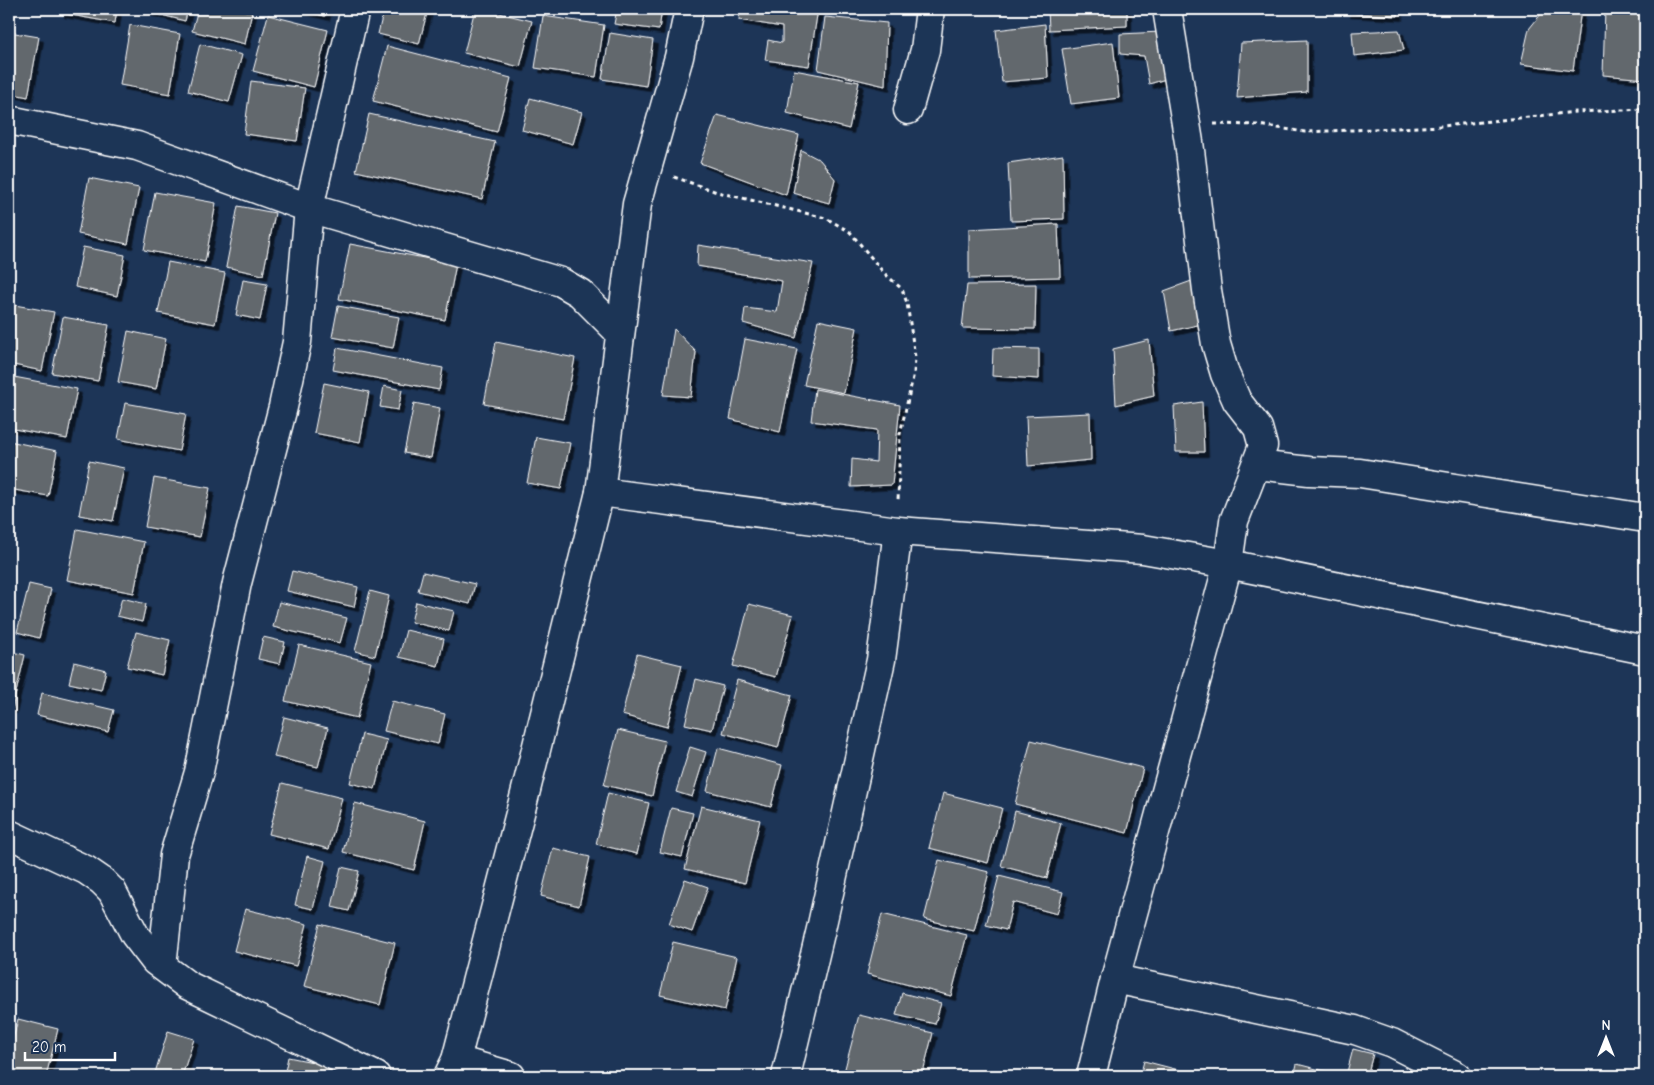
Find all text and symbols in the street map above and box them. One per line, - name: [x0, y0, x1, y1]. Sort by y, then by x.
- north arrow: [1582, 1012, 1632, 1062]
- text: N: [1601, 1017, 1611, 1034]
- scale bar: [25, 1030, 115, 1062]
- text: 20 m: [32, 1038, 66, 1056]

